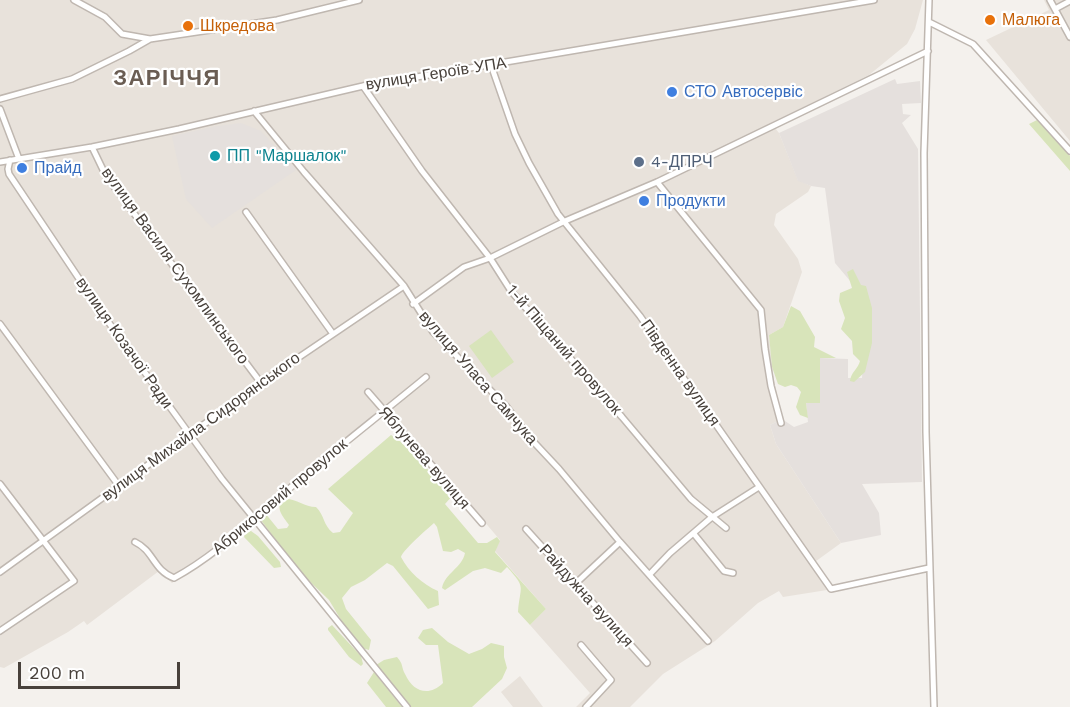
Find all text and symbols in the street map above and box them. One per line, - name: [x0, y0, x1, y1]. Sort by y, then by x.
- place label: Малюга: [1002, 10, 1060, 30]
- marker: Малюга: [983, 13, 997, 27]
- place label: Шкредова: [200, 16, 275, 36]
- marker: Шкредова: [181, 19, 195, 33]
- street label: вулиця Героїв УПА: [364, 53, 508, 95]
- district label: ЗАРІЧЧЯ: [113, 66, 221, 92]
- place label: СТО Автосервіс: [684, 82, 803, 102]
- marker: СТО Автосервіс: [665, 85, 679, 99]
- place label: ПП "Маршалок": [227, 146, 347, 166]
- marker: ПП "Маршалок": [208, 149, 222, 163]
- place label: 4-ДПРЧ: [651, 152, 713, 172]
- marker: 4-ДПРЧ: [632, 155, 646, 169]
- place label: Прайд: [34, 158, 82, 178]
- marker: Прайд: [15, 161, 29, 175]
- street label: вулиця Василя Сухомлинського: [97, 164, 253, 368]
- place label: Продукти: [656, 191, 726, 211]
- marker: Продукти: [637, 194, 651, 208]
- street label: вулиця Козачої Ради: [71, 274, 177, 412]
- street label: 1-й Піщаний провулок: [502, 281, 626, 419]
- street label: вулиця Уласа Самчука: [415, 307, 541, 449]
- street label: Південна вулиця: [636, 316, 724, 430]
- street label: вулиця Михайла Сидорянського: [98, 348, 304, 506]
- street label: Яблунева вулиця: [374, 403, 474, 513]
- street label: Абрикосовий провулок: [209, 435, 351, 559]
- street label: Райдужна вулиця: [535, 541, 637, 651]
- scale bar: [21, 650, 183, 688]
- text: 200 m: [29, 662, 85, 683]

